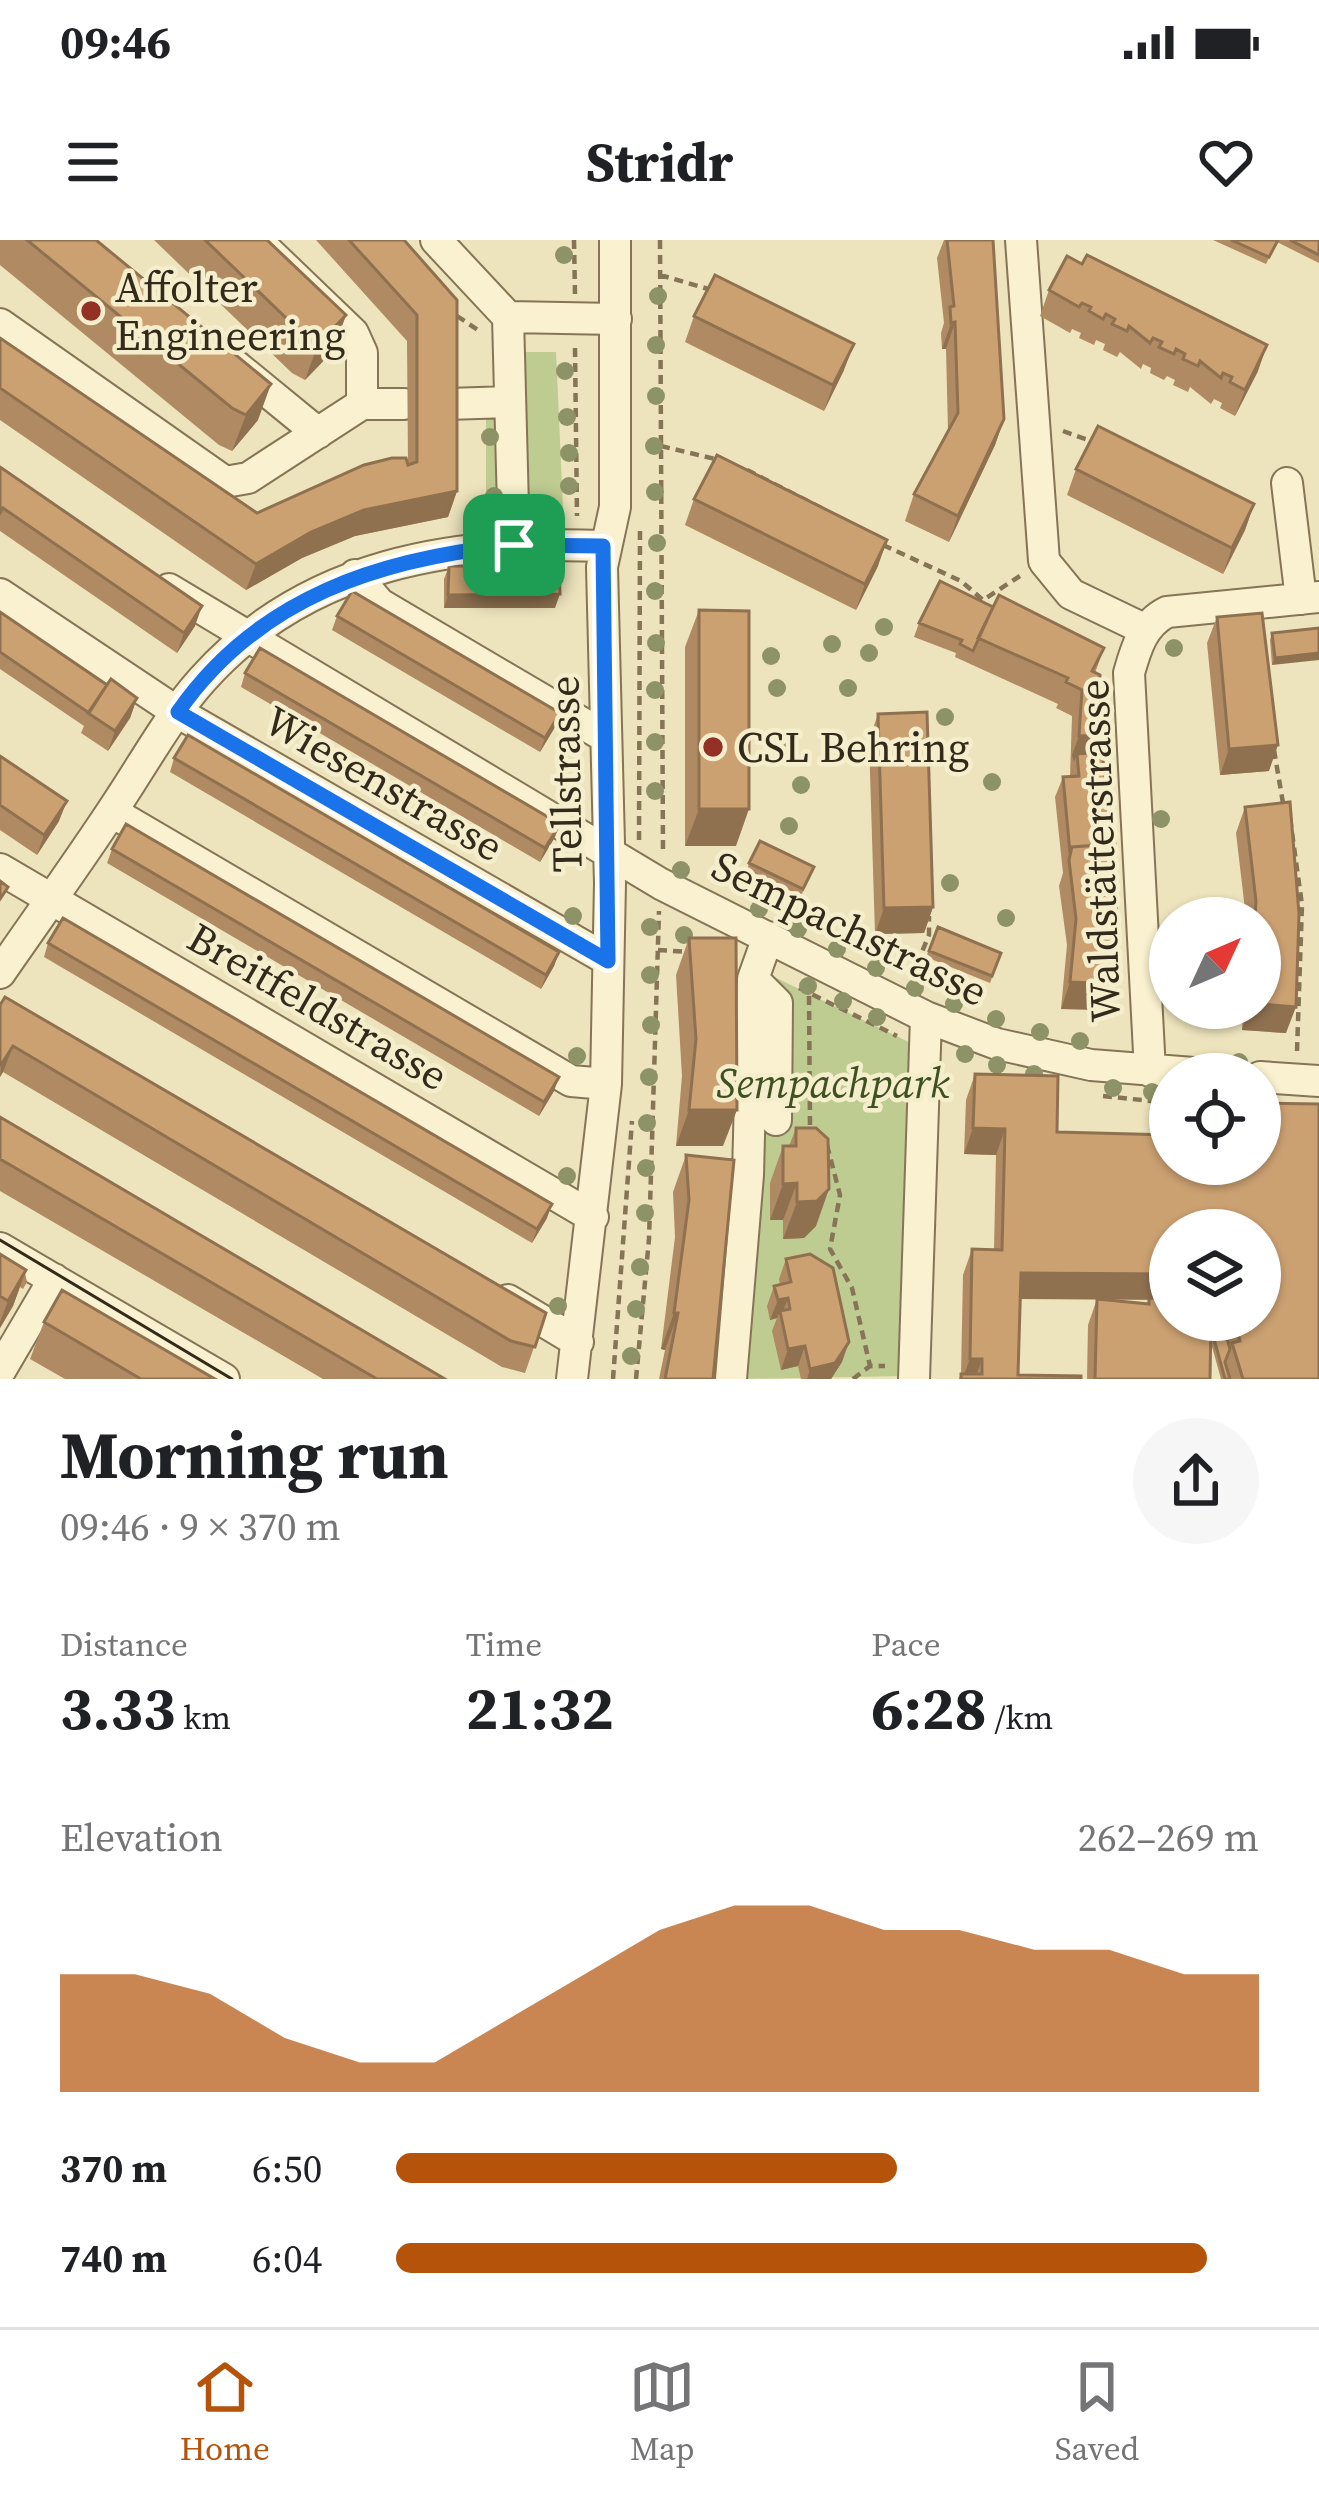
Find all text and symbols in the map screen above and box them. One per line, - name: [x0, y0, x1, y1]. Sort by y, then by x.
- text: 09:46: [60, 11, 171, 73]
- text: Stridr: [586, 125, 733, 199]
- icon: menu: [60, 129, 126, 195]
- icon: heart: [1193, 129, 1259, 195]
- place label: Affolter Engineering: [115, 258, 346, 364]
- marker: Affolter Engineering: [78, 298, 104, 324]
- pin: [463, 494, 565, 596]
- icon: arrive: [481, 512, 547, 578]
- street label: Tellstrasse: [534, 675, 596, 873]
- street label: Waldstätterstrasse: [1064, 678, 1134, 1024]
- street label: Wiesenstrasse: [254, 691, 514, 875]
- place label: CSL Behring: [737, 718, 970, 776]
- marker: CSL Behring: [700, 734, 726, 760]
- street label: Sempachstrasse: [703, 836, 997, 1020]
- north arrow: [1149, 897, 1281, 1029]
- map controls: [1149, 897, 1281, 1341]
- street label: Breitfeldstrasse: [177, 908, 459, 1104]
- button: locate: [1149, 1053, 1281, 1185]
- park label: Sempachpark: [716, 1054, 950, 1112]
- button: layers: [1149, 1209, 1281, 1341]
- text: Morning run: [60, 1410, 449, 1500]
- button: share: [1133, 1418, 1259, 1544]
- text: 09:46 · 9 × 370 m: [60, 1500, 341, 1553]
- text: Distance: [60, 1622, 188, 1667]
- text: Time: [466, 1622, 542, 1667]
- text: Pace: [871, 1622, 941, 1667]
- text: 3.33: [60, 1667, 176, 1749]
- text: 21:32: [466, 1667, 614, 1749]
- text: 6:28: [871, 1667, 987, 1749]
- text: km: [176, 1695, 231, 1740]
- text: /km: [987, 1695, 1053, 1740]
- text: Elevation: [60, 1811, 223, 1864]
- text: 262–269 m: [1078, 1811, 1259, 1864]
- text: 370 m: [60, 2142, 167, 2195]
- text: 6:50: [252, 2142, 322, 2195]
- text: 740 m: [60, 2232, 167, 2285]
- text: 6:04: [252, 2232, 322, 2285]
- tab: Home: [180, 2354, 270, 2471]
- tab: Map: [629, 2354, 695, 2471]
- tab: Saved: [1055, 2354, 1139, 2471]

